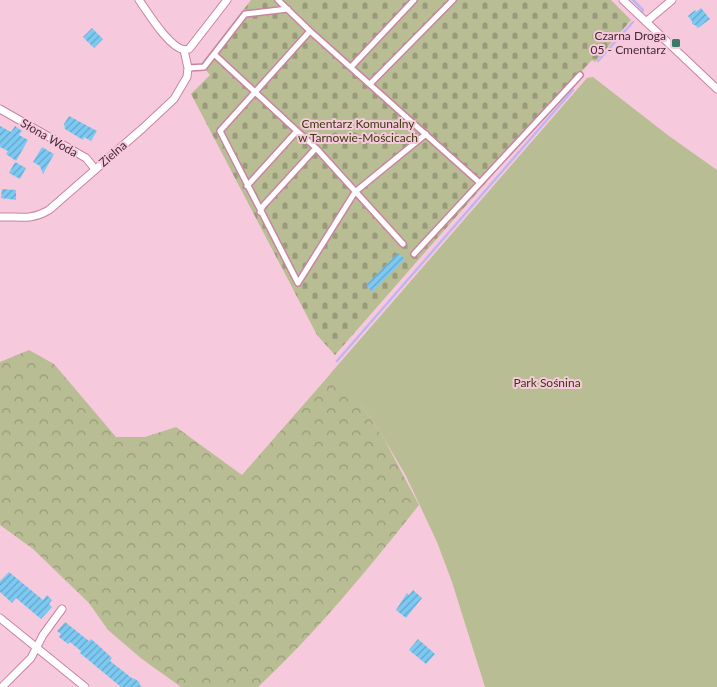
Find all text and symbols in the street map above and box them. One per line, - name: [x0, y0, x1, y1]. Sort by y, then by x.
- place label: Czarna Droga 05 - Cmentarz: [591, 28, 667, 57]
- marker: Czarna Droga 05 - Cmentarz: [670, 37, 682, 49]
- street label: Słona Woda: [18, 115, 81, 160]
- park label: Cmentarz Komunalny w Tarnowie-Mościcach: [298, 116, 418, 145]
- street label: Zielna: [96, 137, 130, 170]
- park label: Park Sośnina: [513, 375, 581, 390]

